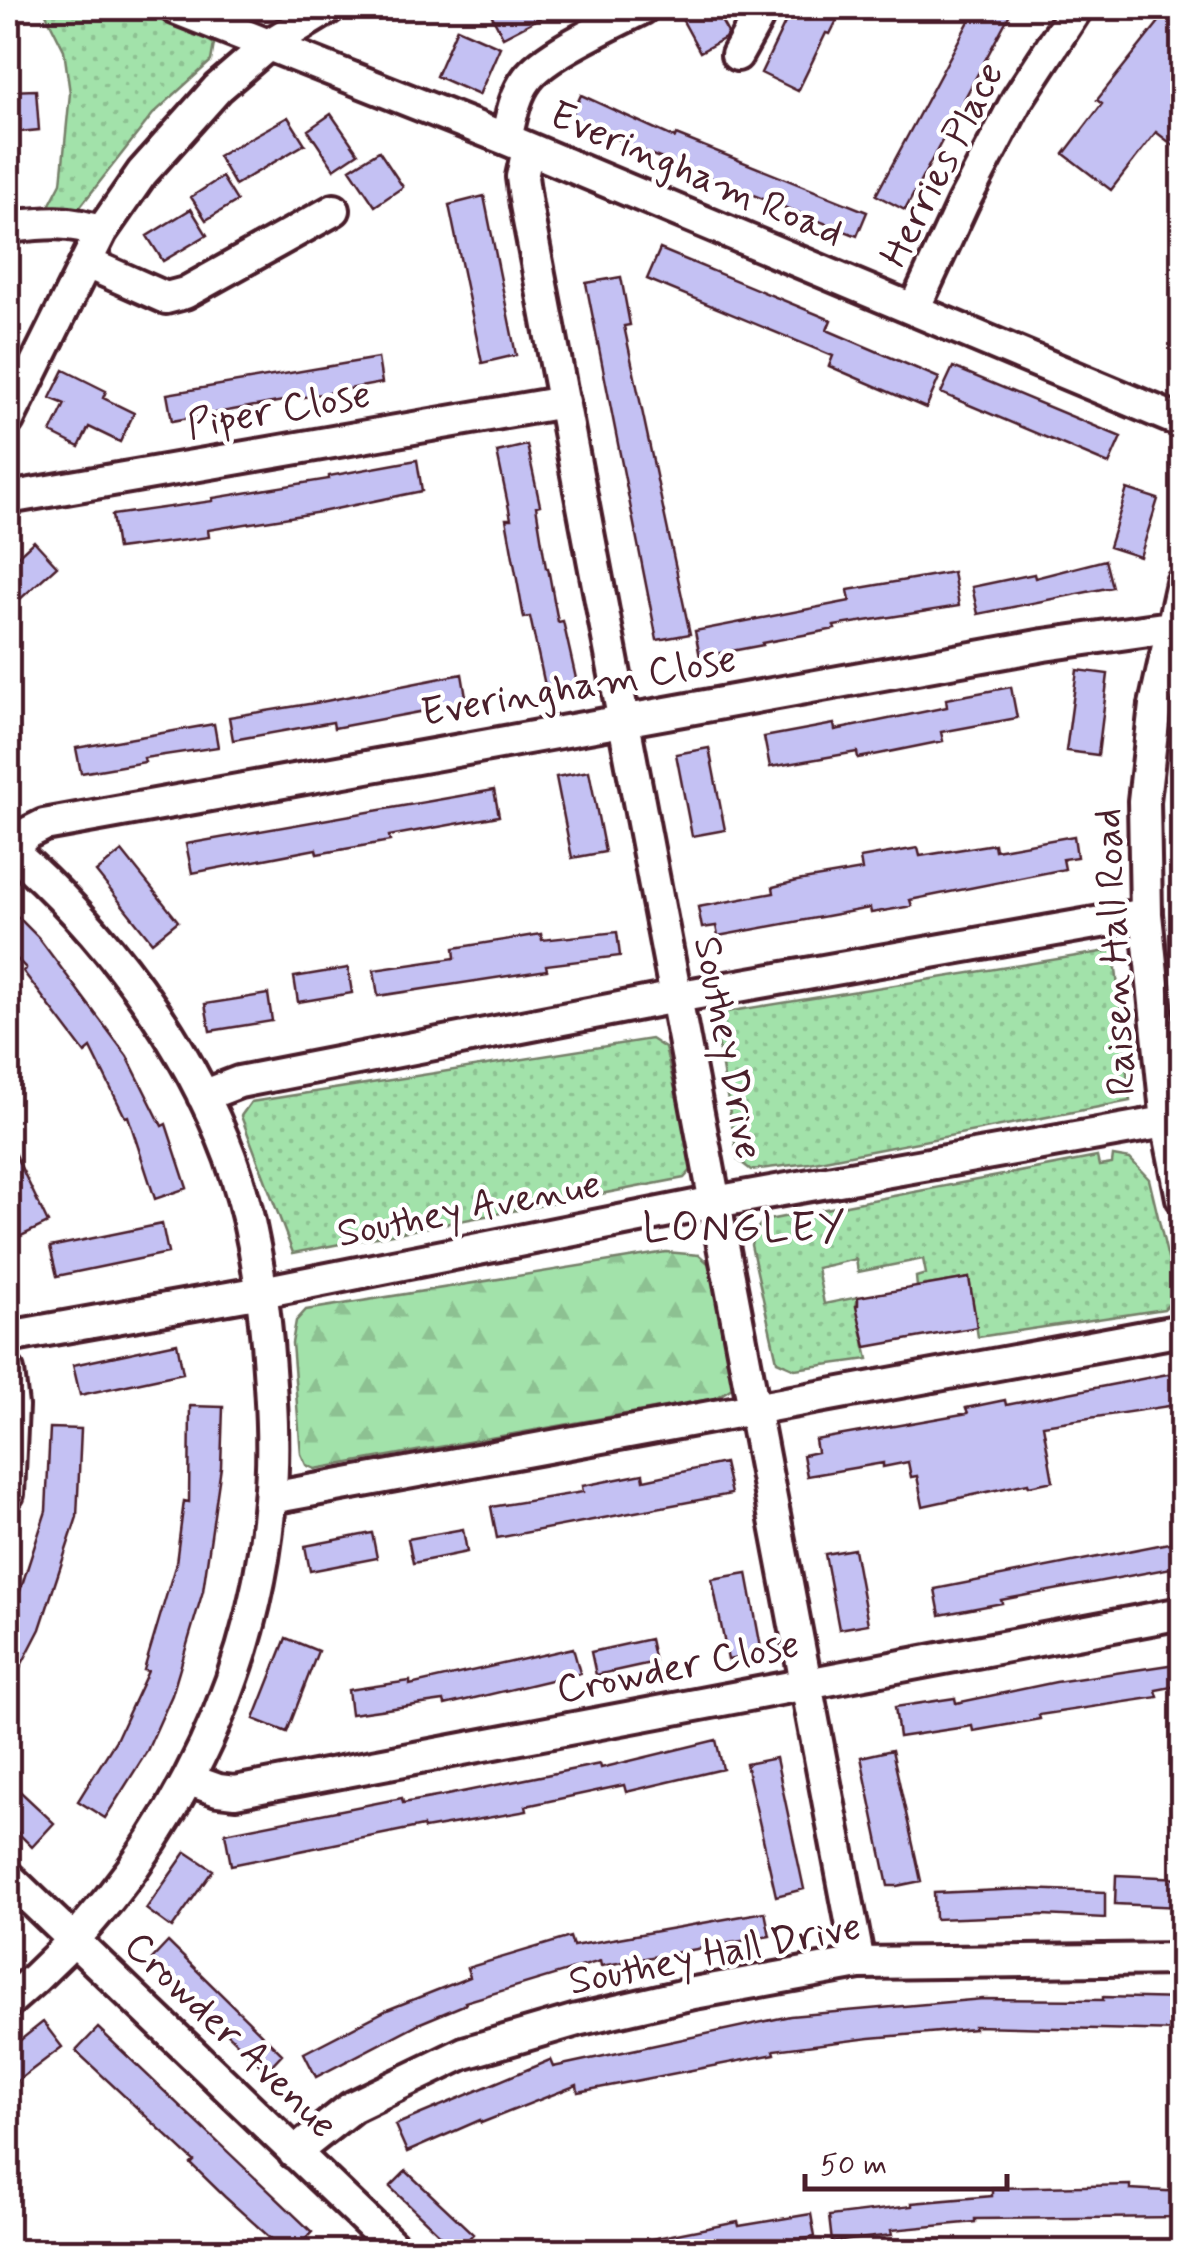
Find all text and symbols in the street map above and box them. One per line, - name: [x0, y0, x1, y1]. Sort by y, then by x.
- street label: Herries Place: [869, 53, 1017, 277]
- street label: Everingham Road: [541, 90, 851, 260]
- street label: Piper Close: [183, 369, 375, 453]
- street label: Everingham Close: [417, 634, 741, 740]
- street label: Raisen Hall Road: [1083, 807, 1149, 1097]
- street label: Southey Drive: [680, 932, 774, 1164]
- street label: Southey Avenue: [333, 1159, 605, 1261]
- district label: LONGLEY: [643, 1202, 847, 1257]
- street label: Crowder Close: [552, 1619, 804, 1717]
- street label: Southey Hall Drive: [565, 1901, 865, 2009]
- street label: Crowder Avenue: [112, 1921, 348, 2151]
- scale bar: [805, 2129, 1008, 2191]
- text: 50 m: [820, 2146, 887, 2185]

